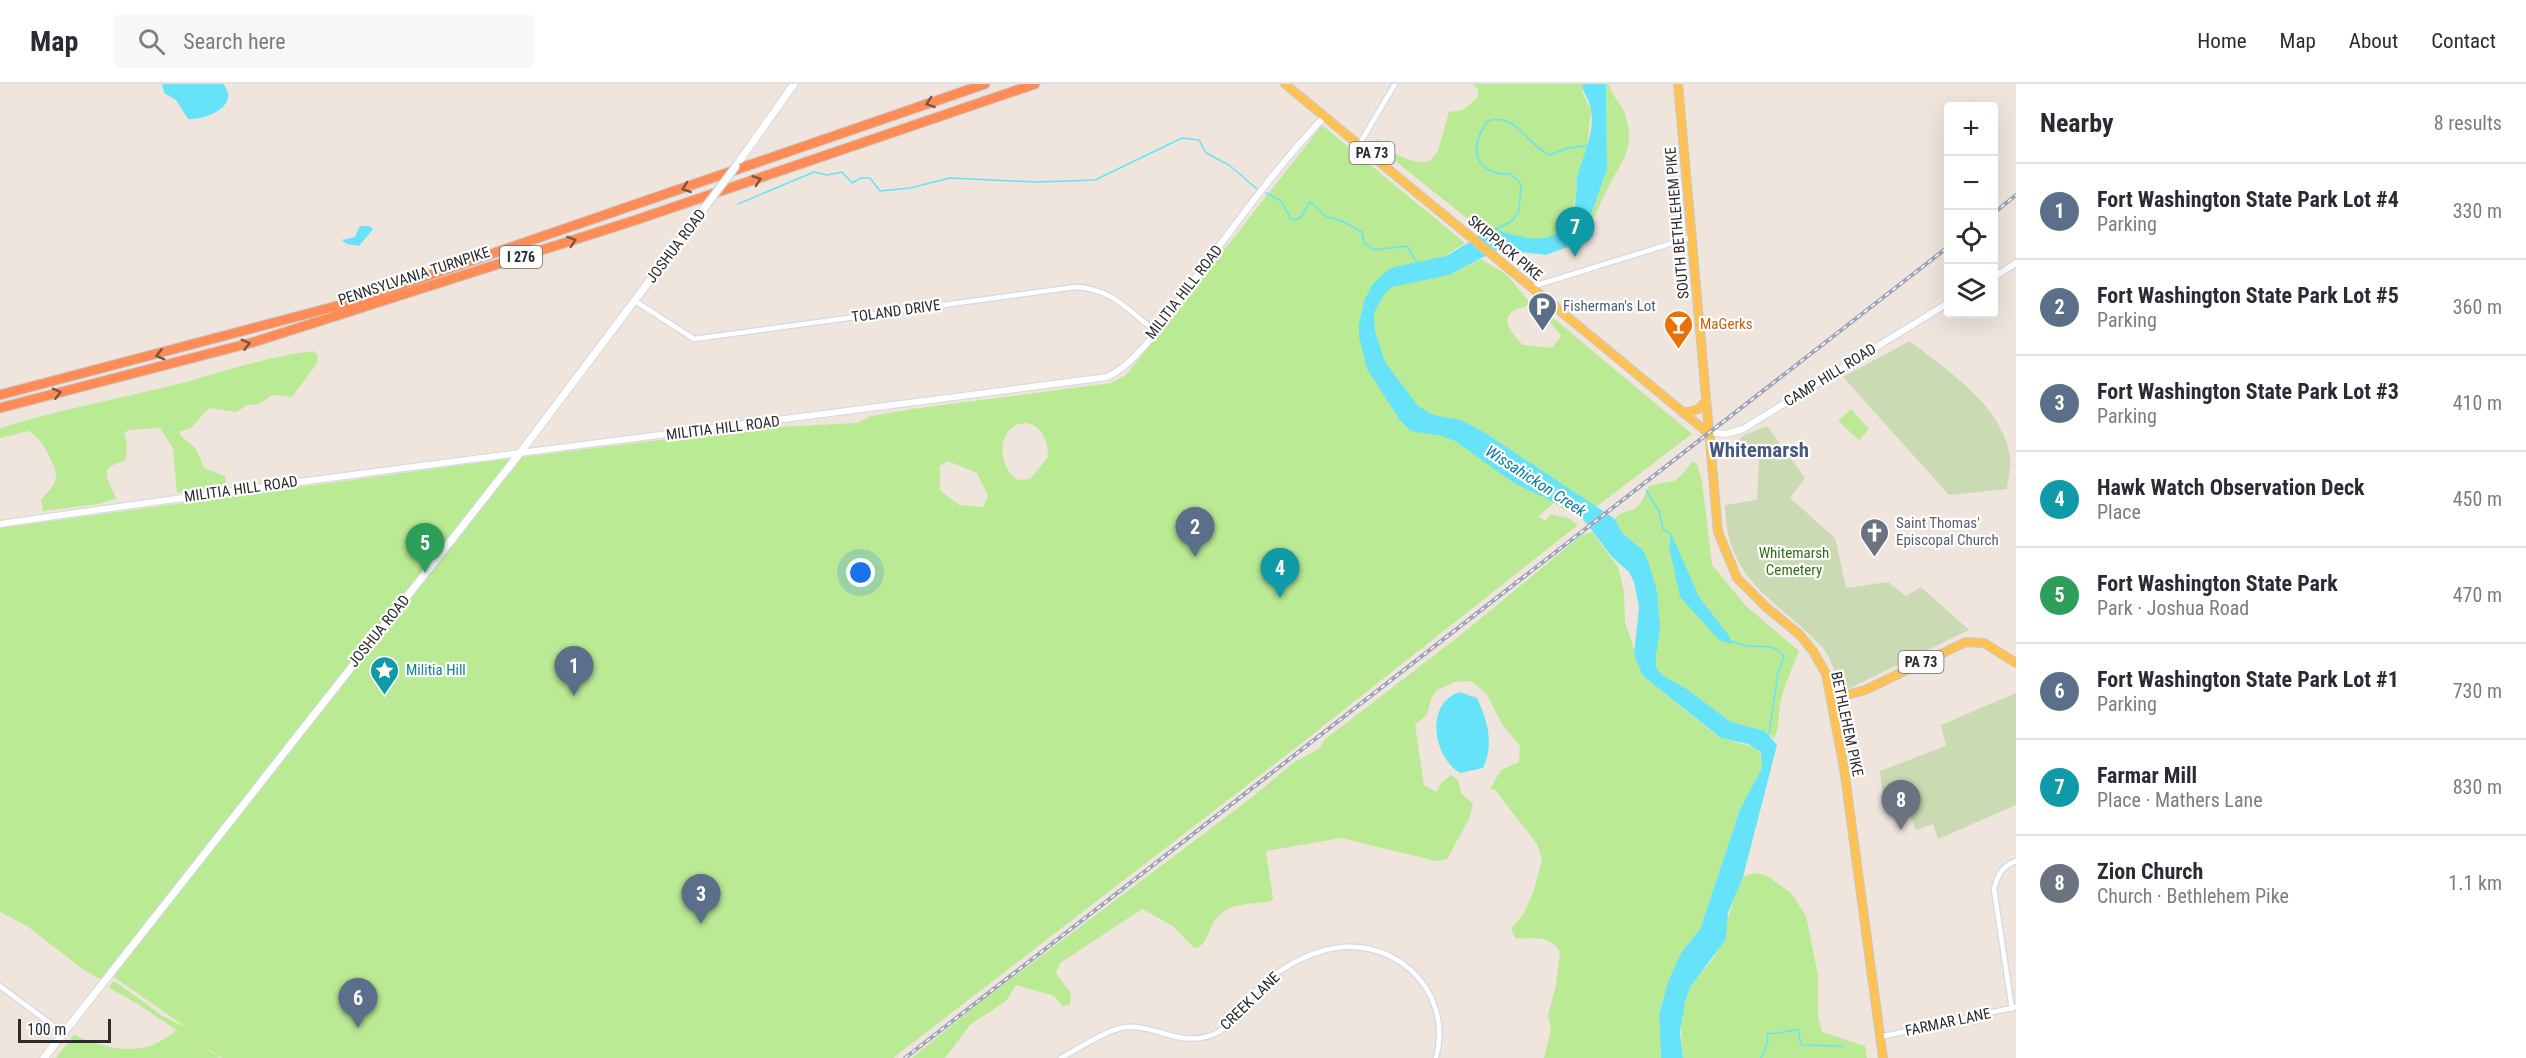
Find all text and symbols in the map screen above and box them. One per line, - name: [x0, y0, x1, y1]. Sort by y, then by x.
- search box: [114, 14, 534, 68]
- text: Map: [30, 25, 78, 58]
- icon: search: [135, 25, 168, 58]
- text: Search here: [183, 29, 286, 54]
- text: Home: [2197, 29, 2247, 53]
- text: Map: [2280, 29, 2316, 53]
- text: About: [2349, 29, 2398, 53]
- text: Contact: [2431, 29, 2496, 53]
- one-way arrow: [925, 95, 936, 108]
- map controls: [1944, 102, 1998, 318]
- button: +: [1944, 102, 1998, 156]
- text: Nearby: [2040, 108, 2114, 138]
- text: 8 results: [2434, 111, 2502, 135]
- road number: PA 73: [1350, 142, 1394, 164]
- street label: SOUTH BETHLEHEM PIKE: [1661, 146, 1693, 300]
- button: −: [1944, 156, 1998, 210]
- one-way arrow: [751, 174, 761, 187]
- one-way arrow: [681, 180, 692, 193]
- text: Fort Washington State Park Lot #4: [2097, 187, 2399, 212]
- text: 1: [2054, 199, 2065, 223]
- text: 330 m: [2453, 199, 2502, 223]
- street label: JOSHUA ROAD: [642, 206, 710, 286]
- pin: 7: [1556, 208, 1594, 257]
- button: locate: [1944, 210, 1998, 264]
- street label: SKIPPACK PIKE: [1464, 212, 1546, 284]
- text: Parking: [2097, 212, 2157, 236]
- one-way arrow: [566, 236, 576, 248]
- street label: MILITIA HILL ROAD: [1142, 241, 1226, 343]
- street label: PENNSYLVANIA TURNPIKE: [336, 243, 492, 309]
- road number: I 276: [500, 246, 542, 268]
- button: layers: [1944, 264, 1998, 318]
- text: Fort Washington State Park Lot #5: [2097, 283, 2399, 308]
- parking icon: Fisherman's Lot: [1526, 290, 1558, 332]
- text: 2: [2054, 295, 2065, 319]
- text: 360 m: [2453, 295, 2502, 319]
- street label: TOLAND DRIVE: [850, 296, 942, 326]
- place label: Fisherman's Lot: [1563, 297, 1656, 315]
- bar icon: MaGerks: [1663, 308, 1695, 350]
- text: Parking: [2097, 308, 2157, 332]
- place label: MaGerks: [1700, 315, 1753, 333]
- one-way arrow: [240, 339, 250, 352]
- street label: CAMP HILL ROAD: [1781, 340, 1879, 410]
- one-way arrow: [155, 347, 165, 360]
- text: Fort Washington State Park Lot #3: [2097, 379, 2399, 404]
- one-way arrow: [51, 388, 61, 400]
- text: 3: [2054, 391, 2065, 415]
- text: 410 m: [2453, 391, 2502, 415]
- text: Parking: [2097, 404, 2157, 428]
- street label: MILITIA HILL ROAD: [665, 412, 781, 444]
- district label: Whitemarsh: [1709, 438, 1809, 462]
- water label: Wissahickon Creek: [1482, 441, 1591, 521]
- street label: MILITIA HILL ROAD: [183, 472, 299, 506]
- text: Hawk Watch Observation Deck: [2097, 475, 2365, 500]
- text: 4: [2054, 487, 2065, 511]
- text: 450 m: [2453, 487, 2502, 511]
- text: Place: [2097, 500, 2141, 524]
- pin: 2: [1176, 508, 1214, 557]
- place label: Saint Thomas' Episcopal Church: [1896, 514, 1999, 549]
- church icon: Saint Thomas' Episcopal Church: [1859, 516, 1891, 558]
- pin: 5: [406, 524, 444, 573]
- park label: Whitemarsh Cemetery: [1759, 544, 1829, 579]
- pin: 4: [1260, 548, 1300, 598]
- your location: [846, 558, 875, 587]
- text: Fort Washington State Park: [2097, 571, 2338, 596]
- text: 5: [2054, 583, 2065, 607]
- text: 470 m: [2453, 583, 2502, 607]
- street label: JOSHUA ROAD: [344, 591, 414, 671]
- text: Park · Joshua Road: [2097, 596, 2249, 620]
- pin: 1: [554, 646, 594, 696]
- road number: PA 73: [1898, 651, 1944, 673]
- place icon: Militia Hill: [369, 654, 401, 696]
- place label: Militia Hill: [406, 661, 466, 679]
- text: Fort Washington State Park Lot #1: [2097, 667, 2399, 692]
- street label: BETHLEHEM PIKE: [1827, 670, 1867, 778]
- text: 6: [2054, 679, 2065, 703]
- text: 730 m: [2453, 679, 2502, 703]
- text: Parking: [2097, 692, 2157, 716]
- text: Farmar Mill: [2097, 763, 2197, 788]
- text: 7: [2054, 775, 2065, 799]
- text: 830 m: [2453, 775, 2502, 799]
- pin: 8: [1882, 780, 1920, 830]
- text: Place · Mathers Lane: [2097, 788, 2263, 812]
- text: Zion Church: [2097, 859, 2203, 884]
- text: 8: [2054, 871, 2065, 895]
- text: 1.1 km: [2448, 871, 2502, 895]
- pin: 3: [682, 874, 720, 924]
- text: Church · Bethlehem Pike: [2097, 884, 2289, 908]
- street label: CREEK LANE: [1217, 968, 1283, 1034]
- pin: 6: [338, 978, 378, 1028]
- street label: FARMAR LANE: [1904, 1004, 1992, 1040]
- scale bar: [18, 1016, 111, 1044]
- text: 100 m: [27, 1020, 66, 1039]

